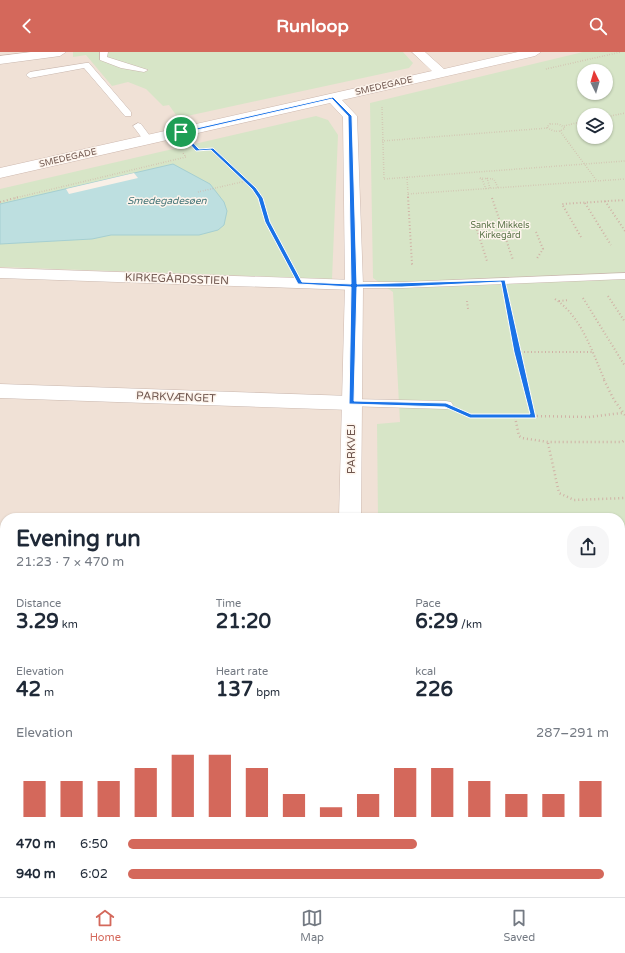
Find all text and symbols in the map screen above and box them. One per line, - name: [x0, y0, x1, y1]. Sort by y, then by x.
- icon: back: [16, 15, 38, 37]
- text: Runloop: [276, 15, 349, 37]
- icon: search: [587, 15, 609, 37]
- north arrow: [577, 64, 613, 100]
- map controls: [577, 64, 613, 144]
- street label: SMEDEGADE: [354, 74, 414, 98]
- button: layers: [577, 108, 613, 144]
- pin: [164, 115, 198, 149]
- icon: arrive: [170, 121, 192, 143]
- street label: SMEDEGADE: [38, 146, 98, 170]
- water label: Smedegadesøen: [127, 195, 208, 207]
- park label: Sankt Mikkels Kirkegård: [471, 220, 530, 241]
- street label: KIRKEGÅRDSSTIEN: [125, 270, 229, 287]
- street label: PARKVÆNGET: [136, 389, 216, 405]
- street label: PARKVEJ: [345, 424, 358, 474]
- text: Evening run: [16, 526, 141, 552]
- button: share: [567, 526, 609, 568]
- text: 21:23 · 7 × 470 m: [16, 554, 124, 570]
- text: Distance: [16, 597, 61, 610]
- text: Time: [216, 597, 241, 610]
- text: Pace: [415, 597, 441, 610]
- text: 3.29: [16, 610, 59, 634]
- text: 21:20: [216, 610, 271, 634]
- text: 6:29: [415, 610, 458, 634]
- text: km: [59, 618, 78, 631]
- text: /km: [458, 618, 482, 631]
- text: Elevation: [16, 665, 64, 678]
- text: Heart rate: [216, 665, 268, 678]
- text: kcal: [415, 665, 436, 678]
- text: 42: [16, 678, 41, 702]
- text: 137: [216, 678, 253, 702]
- text: 226: [415, 678, 453, 702]
- text: m: [41, 686, 54, 699]
- text: bpm: [253, 686, 280, 699]
- text: Elevation: [16, 725, 73, 741]
- text: 287–291 m: [536, 725, 609, 741]
- text: 470 m: [16, 836, 56, 852]
- text: 6:50: [80, 836, 108, 852]
- text: 940 m: [16, 866, 56, 882]
- text: 6:02: [80, 866, 108, 882]
- tab: Home: [90, 907, 121, 944]
- tab: Map: [300, 907, 324, 944]
- tab: Saved: [503, 907, 535, 944]

